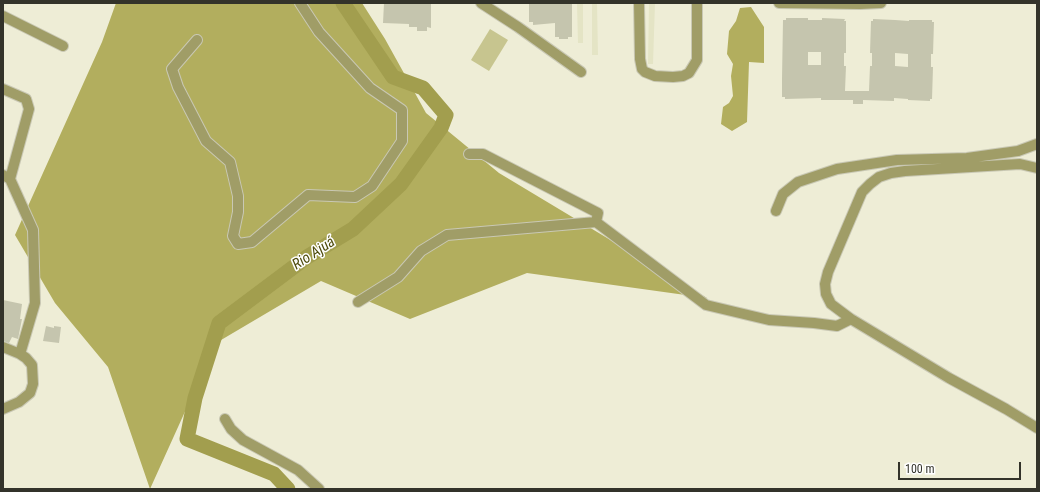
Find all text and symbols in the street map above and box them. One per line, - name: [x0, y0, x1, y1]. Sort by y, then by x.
- water label: Rio Ajuá: [289, 234, 339, 274]
- scale bar: [900, 454, 1023, 480]
- text: 100 m: [905, 462, 935, 476]

